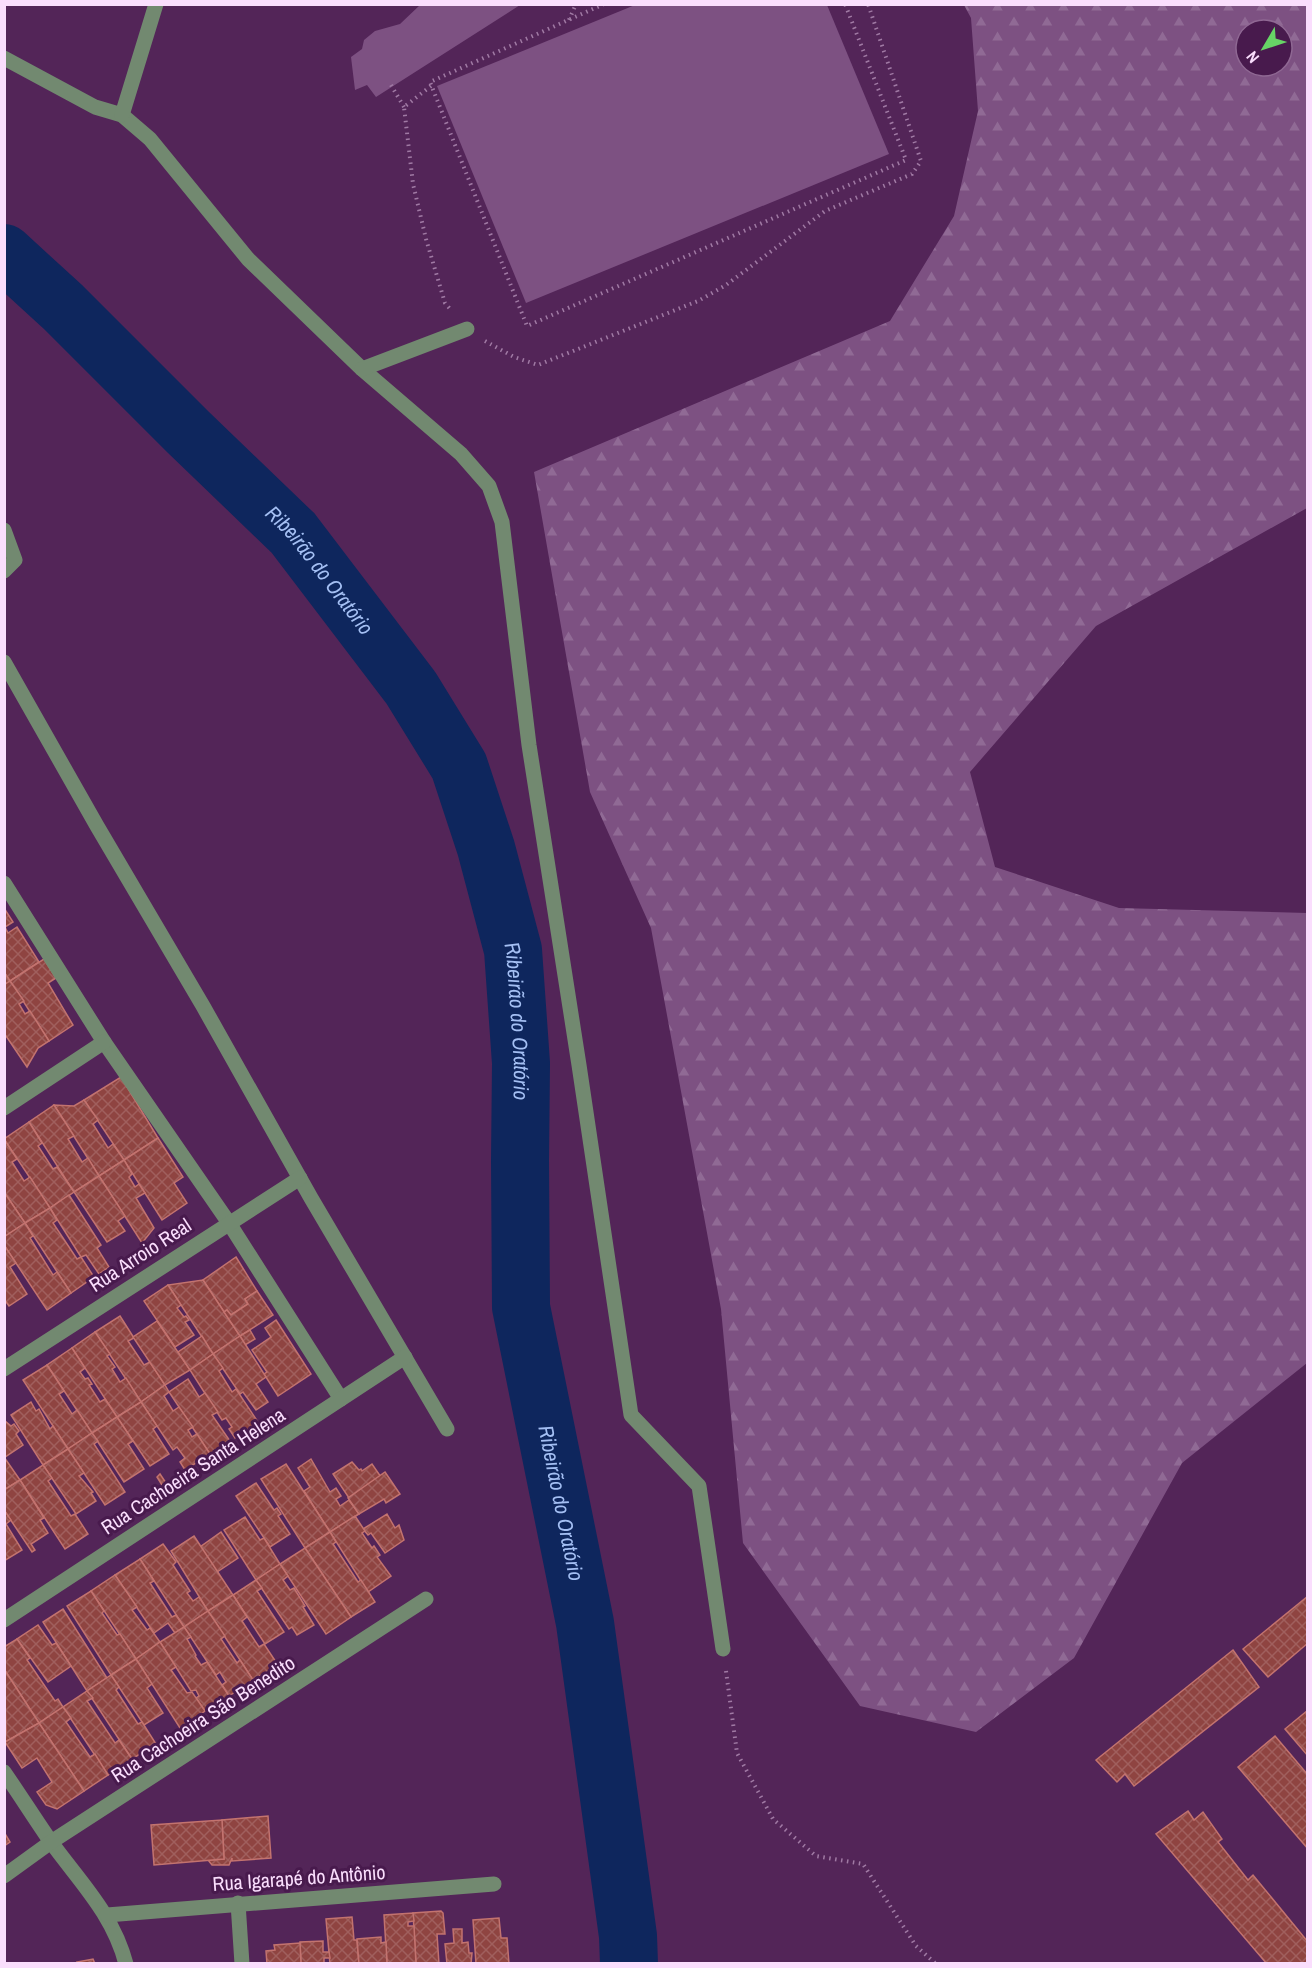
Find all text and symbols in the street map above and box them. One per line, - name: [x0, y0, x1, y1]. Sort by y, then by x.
- north arrow: [1234, 18, 1294, 78]
- text: N: [1241, 47, 1264, 68]
- water label: Ribeirão do Oratório: [259, 499, 380, 641]
- water label: Ribeirão do Oratório: [497, 939, 536, 1100]
- street label: Rua Arroio Real: [83, 1211, 196, 1298]
- street label: Rua Cachoeira Santa Helena: [96, 1401, 290, 1540]
- water label: Ribeirão do Oratório: [531, 1423, 591, 1583]
- street label: Rua Cachoeira São Benedito: [106, 1649, 300, 1788]
- street label: Rua Igarapé do Antônio: [212, 1858, 386, 1897]

